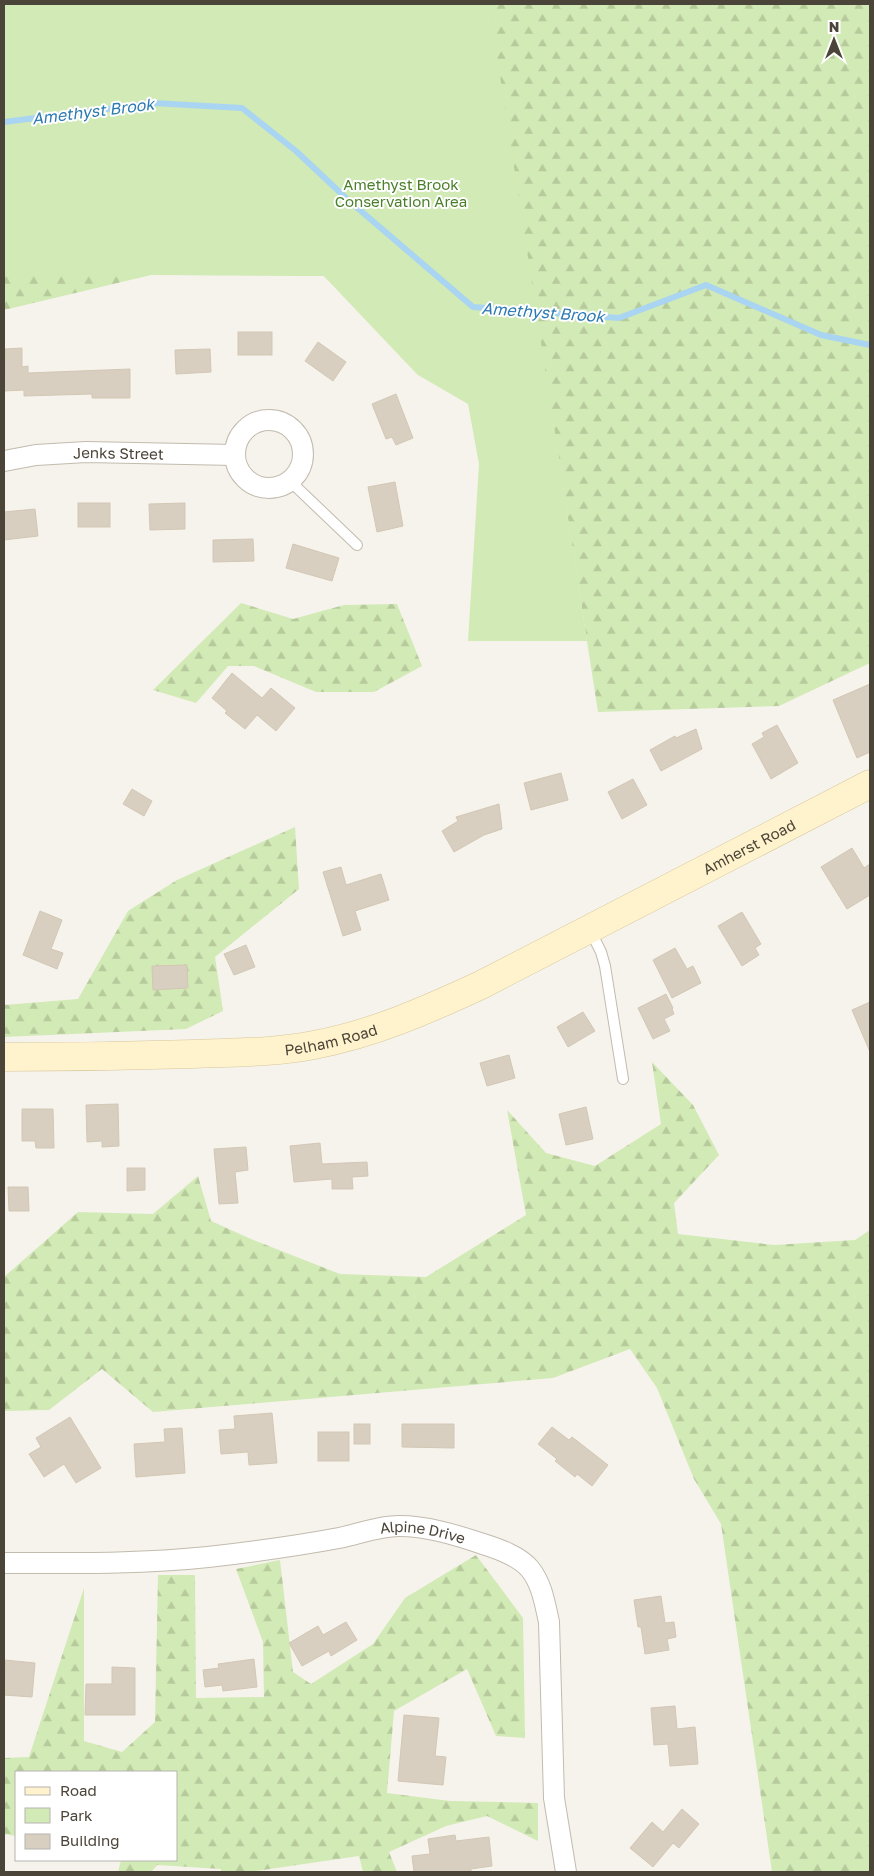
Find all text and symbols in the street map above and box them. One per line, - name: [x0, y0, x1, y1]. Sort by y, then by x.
- north arrow: [809, 15, 859, 65]
- text: N: [829, 18, 839, 35]
- water label: Amethyst Brook: [31, 93, 157, 128]
- park label: Amethyst Brook Conservation Area: [335, 175, 467, 210]
- water label: Amethyst Brook: [481, 298, 607, 326]
- street label: Jenks Street: [72, 443, 164, 463]
- street label: Amherst Road: [700, 815, 798, 878]
- street label: Pelham Road: [283, 1020, 379, 1058]
- street label: Alpine Drive: [378, 1517, 468, 1547]
- legend: [15, 1771, 178, 1861]
- text: Road: [60, 1781, 97, 1799]
- text: Park: [60, 1806, 93, 1824]
- text: Building: [60, 1831, 120, 1849]

